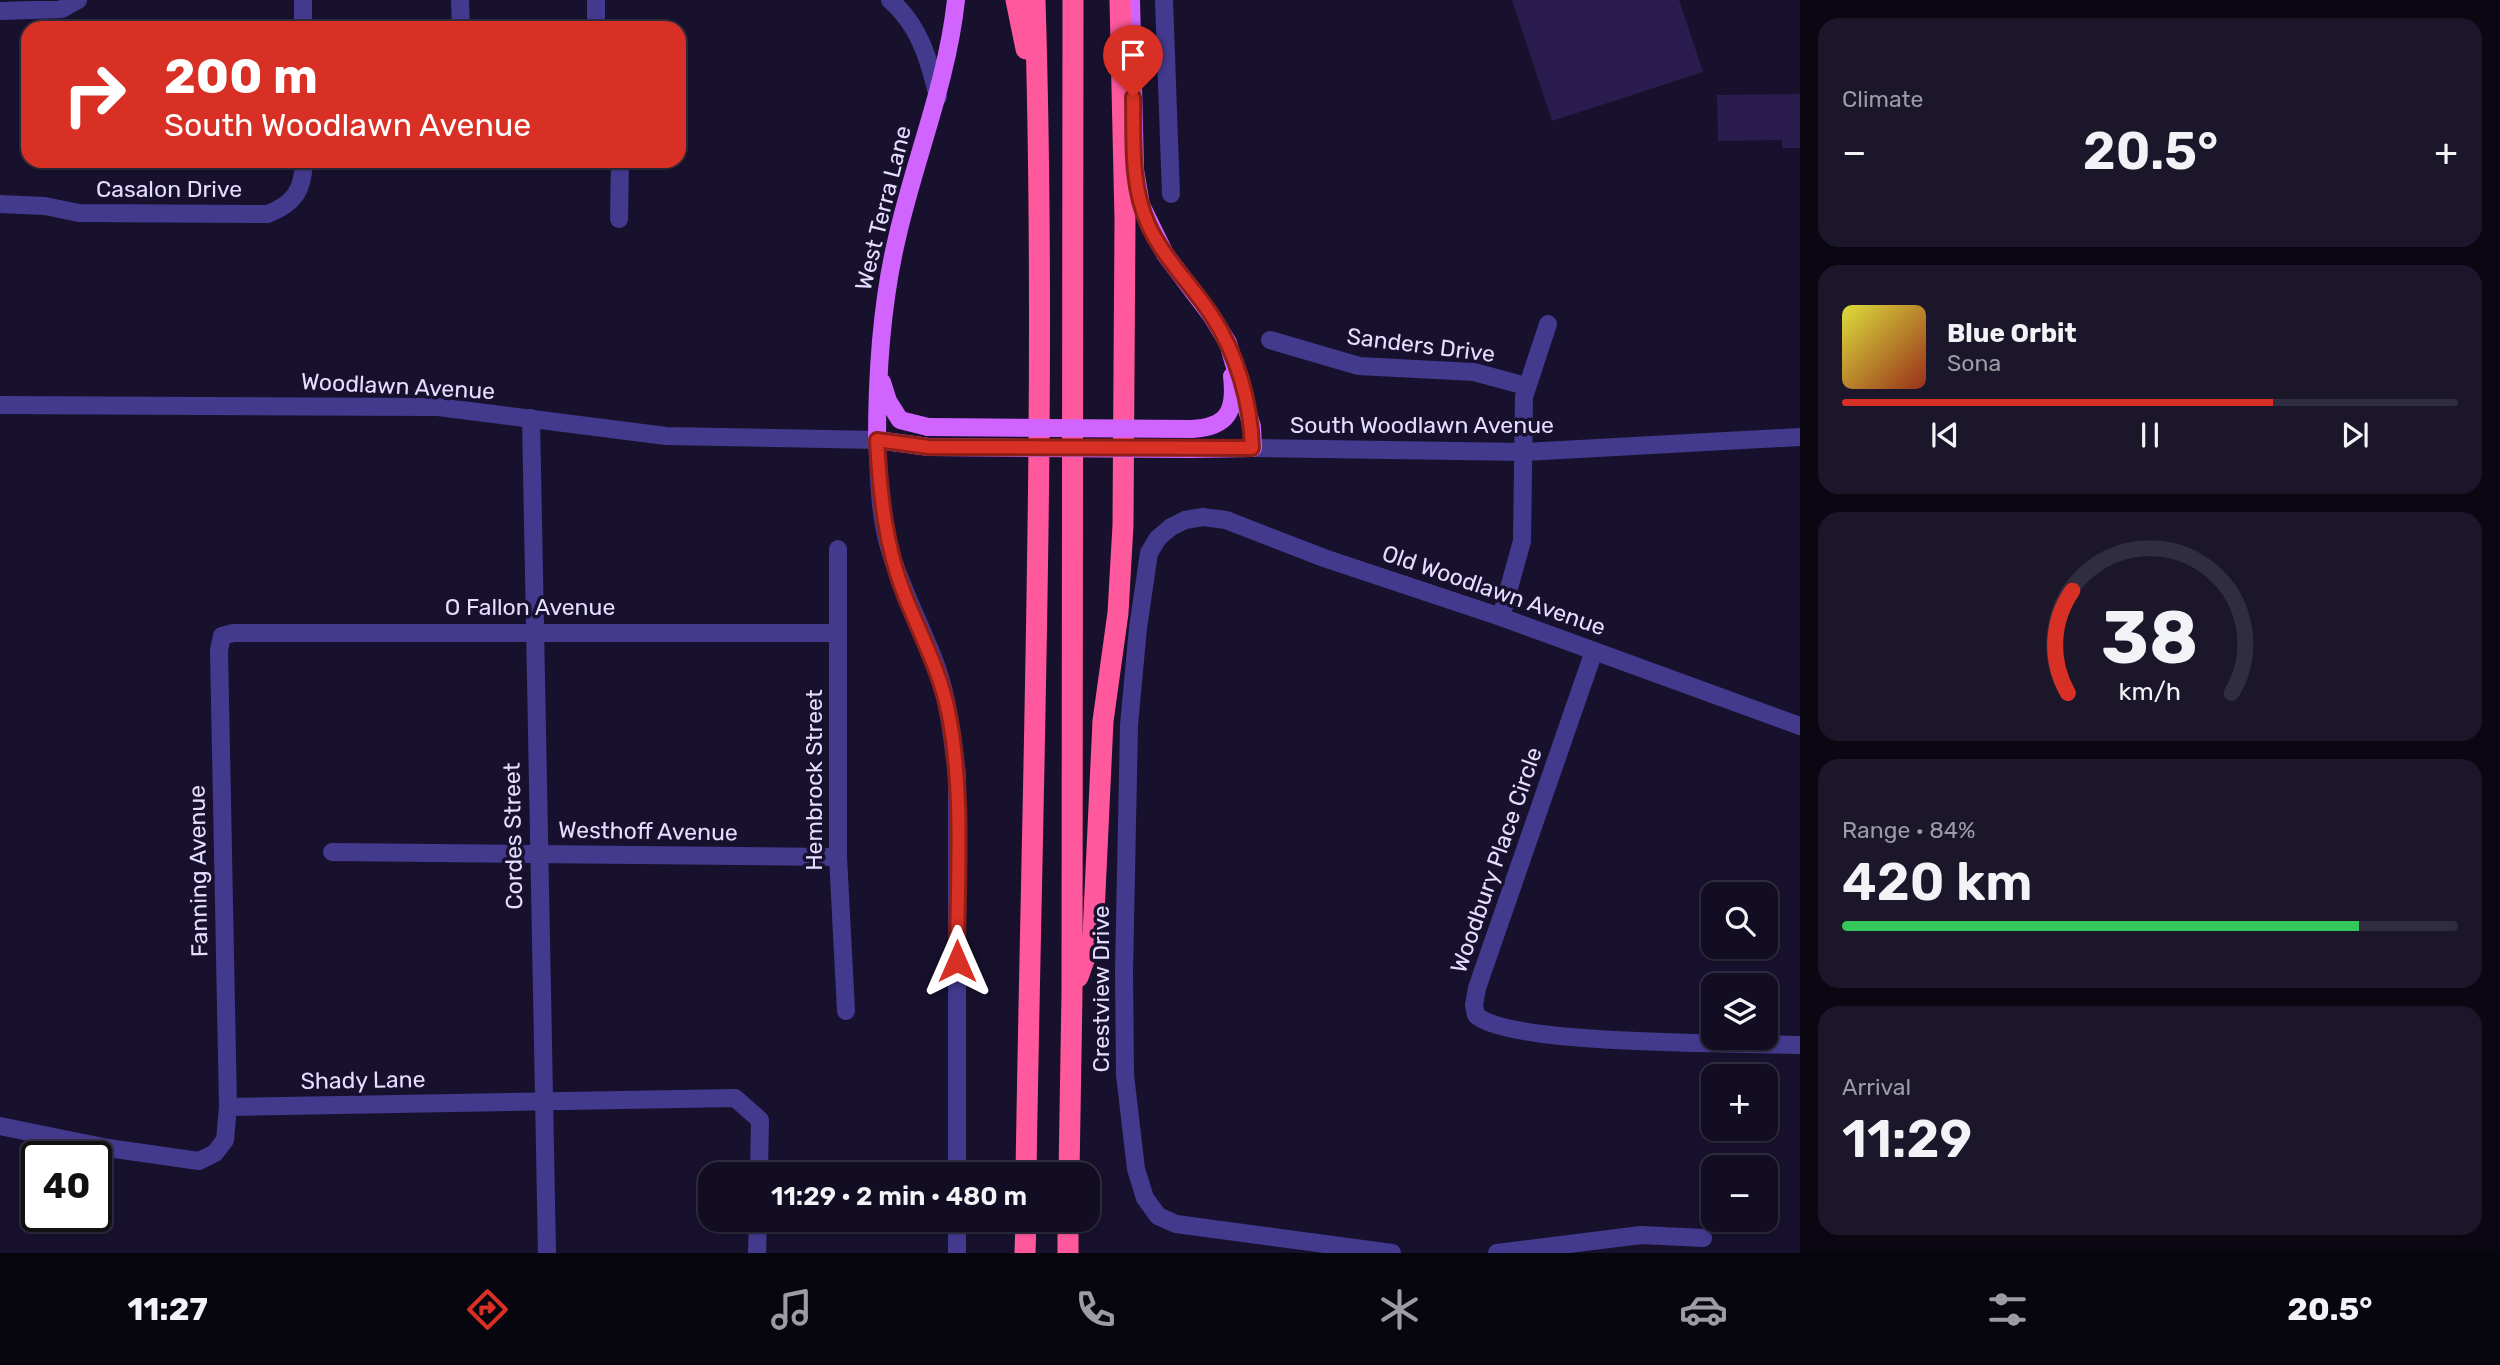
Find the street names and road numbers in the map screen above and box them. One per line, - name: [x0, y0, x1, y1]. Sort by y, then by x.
- street label: West Terra Lane: [849, 123, 917, 293]
- street label: Casalon Drive: [96, 175, 242, 203]
- street label: Sanders Drive: [1345, 322, 1497, 368]
- street label: Woodlawn Avenue: [300, 367, 496, 405]
- street label: South Woodlawn Avenue: [1290, 411, 1554, 439]
- street label: Old Woodlawn Avenue: [1379, 539, 1609, 641]
- street label: O Fallon Avenue: [445, 593, 615, 621]
- street label: Hembrock Street: [800, 689, 828, 871]
- street label: Woodbury Place Circle: [1444, 743, 1548, 977]
- street label: Cordes Street: [498, 762, 528, 910]
- street label: Fanning Avenue: [182, 785, 214, 957]
- street label: Westhoff Avenue: [558, 815, 738, 847]
- street label: Crestview Drive: [1087, 905, 1115, 1073]
- street label: Shady Lane: [300, 1065, 426, 1095]

